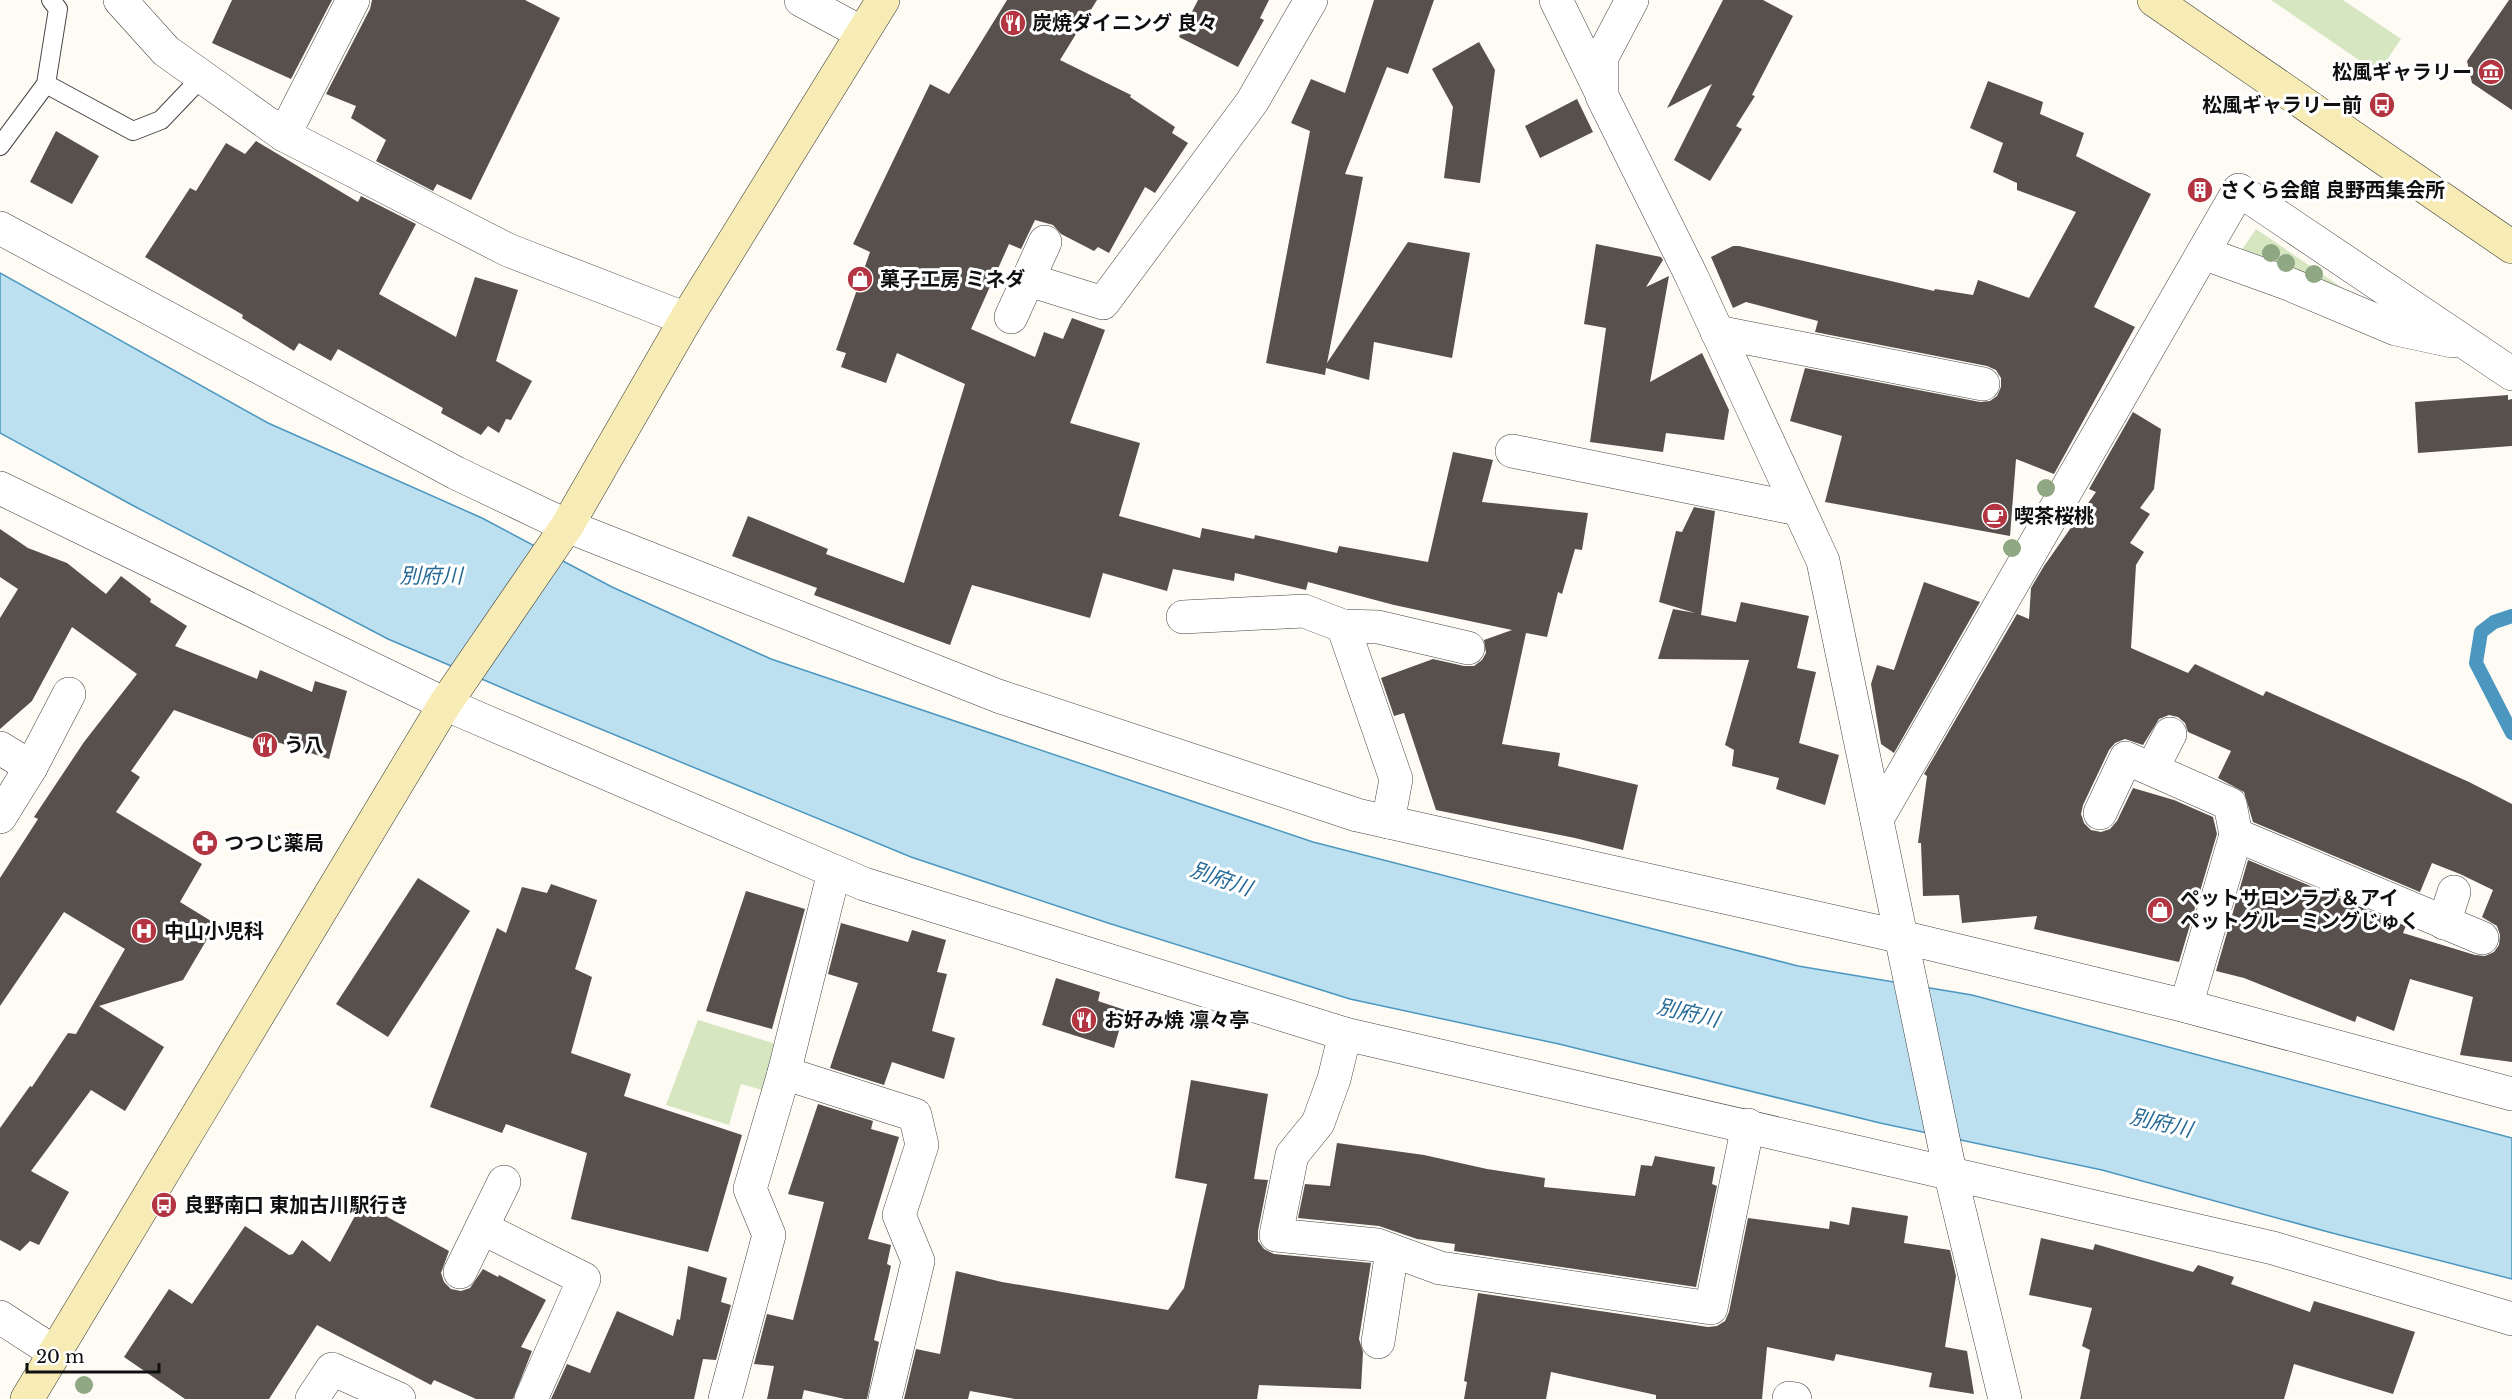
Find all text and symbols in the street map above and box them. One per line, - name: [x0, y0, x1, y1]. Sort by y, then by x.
- restaurant icon: 炭焼ダイニング 良々: [998, 8, 1028, 38]
- place label: 炭焼ダイニング 良々: [1032, 11, 1217, 35]
- museum icon: 松風ギャラリー: [2476, 57, 2506, 87]
- place label: 松風ギャラリー: [2332, 60, 2472, 84]
- bus stop icon: 松風ギャラリー前: [2367, 90, 2397, 120]
- place label: 松風ギャラリー前: [2202, 93, 2362, 117]
- building icon: さくら会館 良野西集会所: [2185, 175, 2215, 205]
- place label: さくら会館 良野西集会所: [2220, 178, 2445, 202]
- shop icon: 菓子工房 ミネダ: [845, 264, 875, 294]
- place label: 菓子工房 ミネダ: [880, 267, 1025, 291]
- cafe icon: 喫茶桜桃: [1980, 501, 2010, 531]
- place label: 喫茶桜桃: [2014, 504, 2094, 528]
- water label: 別府川: [400, 563, 464, 589]
- restaurant icon: う八: [250, 730, 280, 760]
- place label: う八: [284, 733, 324, 757]
- pharmacy icon: つつじ薬局: [190, 828, 220, 858]
- place label: つつじ薬局: [224, 831, 324, 855]
- water label: 別府川: [1187, 856, 1257, 902]
- place label: ペットサロンラブ＆アイ ペットグルーミングじゅく: [2180, 886, 2420, 933]
- shop icon: ペットサロンラブ＆アイ ペットグルーミングじゅく: [2145, 895, 2175, 925]
- hospital icon: 中山小児科: [129, 916, 159, 946]
- place label: 中山小児科: [164, 919, 264, 943]
- water label: 別府川: [1654, 993, 1724, 1033]
- restaurant icon: お好み焼 凛々亭: [1069, 1005, 1099, 1035]
- place label: お好み焼 凛々亭: [1104, 1008, 1249, 1032]
- water label: 別府川: [2127, 1103, 2197, 1143]
- bus stop icon: 良野南口 東加古川駅行き: [149, 1190, 179, 1220]
- place label: 良野南口 東加古川駅行き: [184, 1193, 409, 1217]
- scale bar: [27, 1336, 159, 1374]
- text: 20 m: [36, 1346, 84, 1368]

